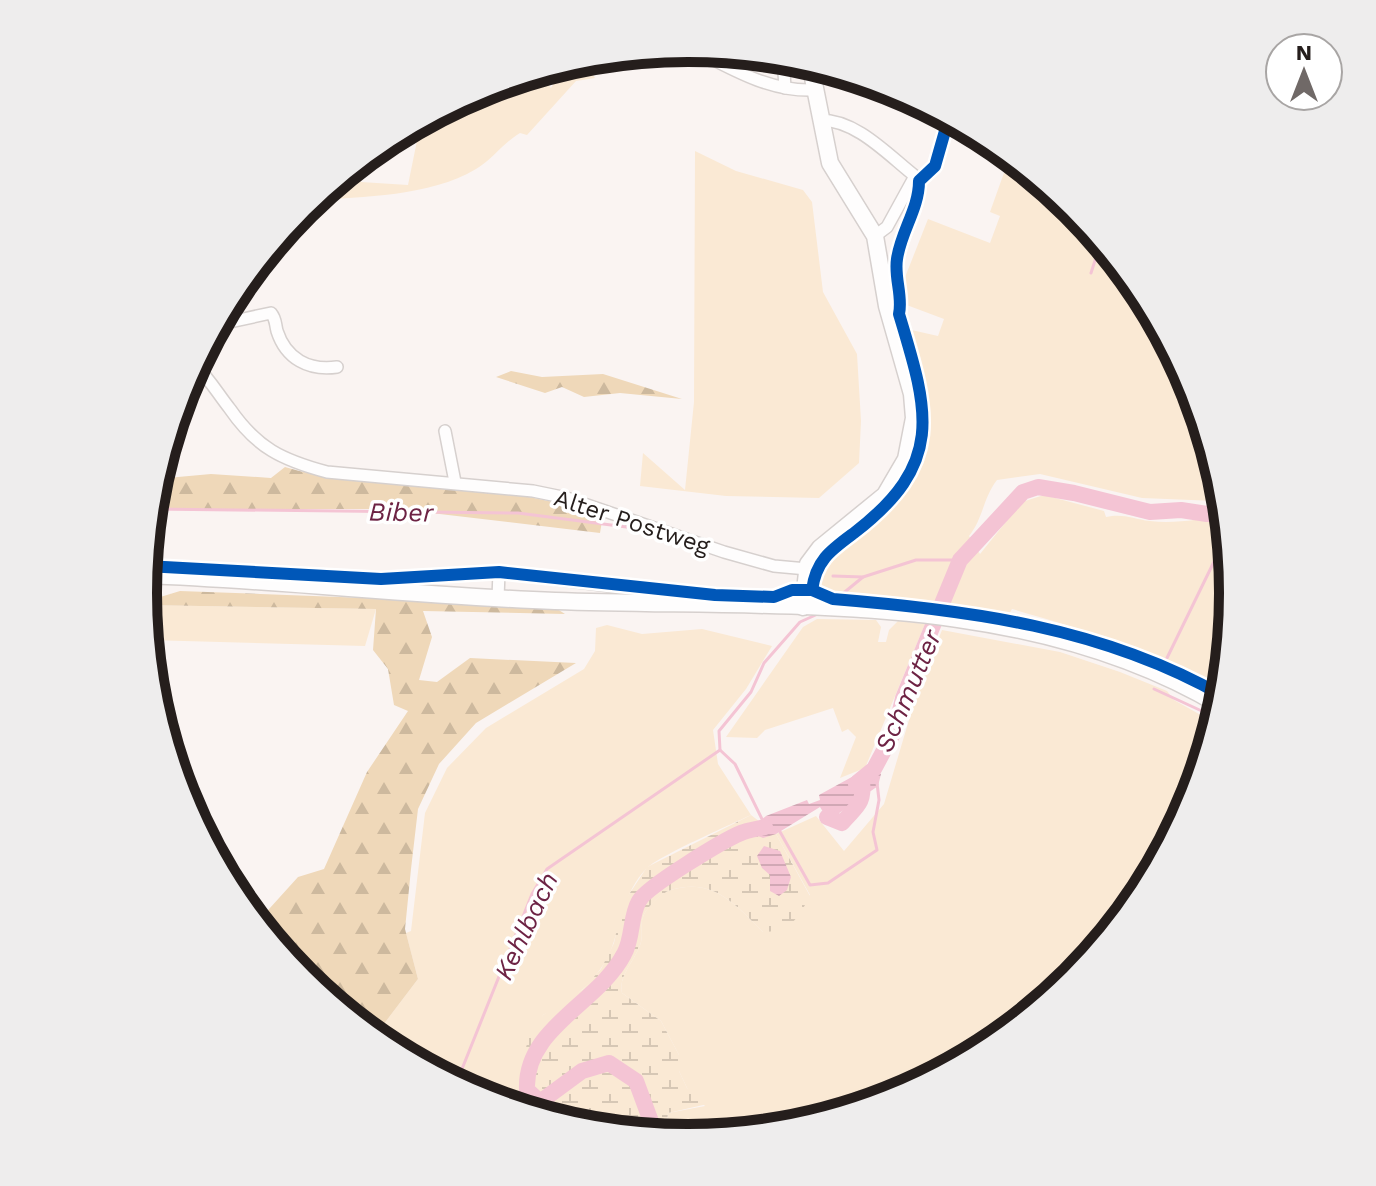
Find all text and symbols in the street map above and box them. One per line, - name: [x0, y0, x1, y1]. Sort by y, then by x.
- north arrow: [1264, 32, 1344, 112]
- text: N: [1296, 40, 1312, 65]
- street label: Alter Postweg: [551, 484, 714, 560]
- water label: Biber: [369, 496, 434, 528]
- water label: Schmutter: [869, 624, 948, 757]
- water label: Kehlbach: [488, 867, 564, 985]

